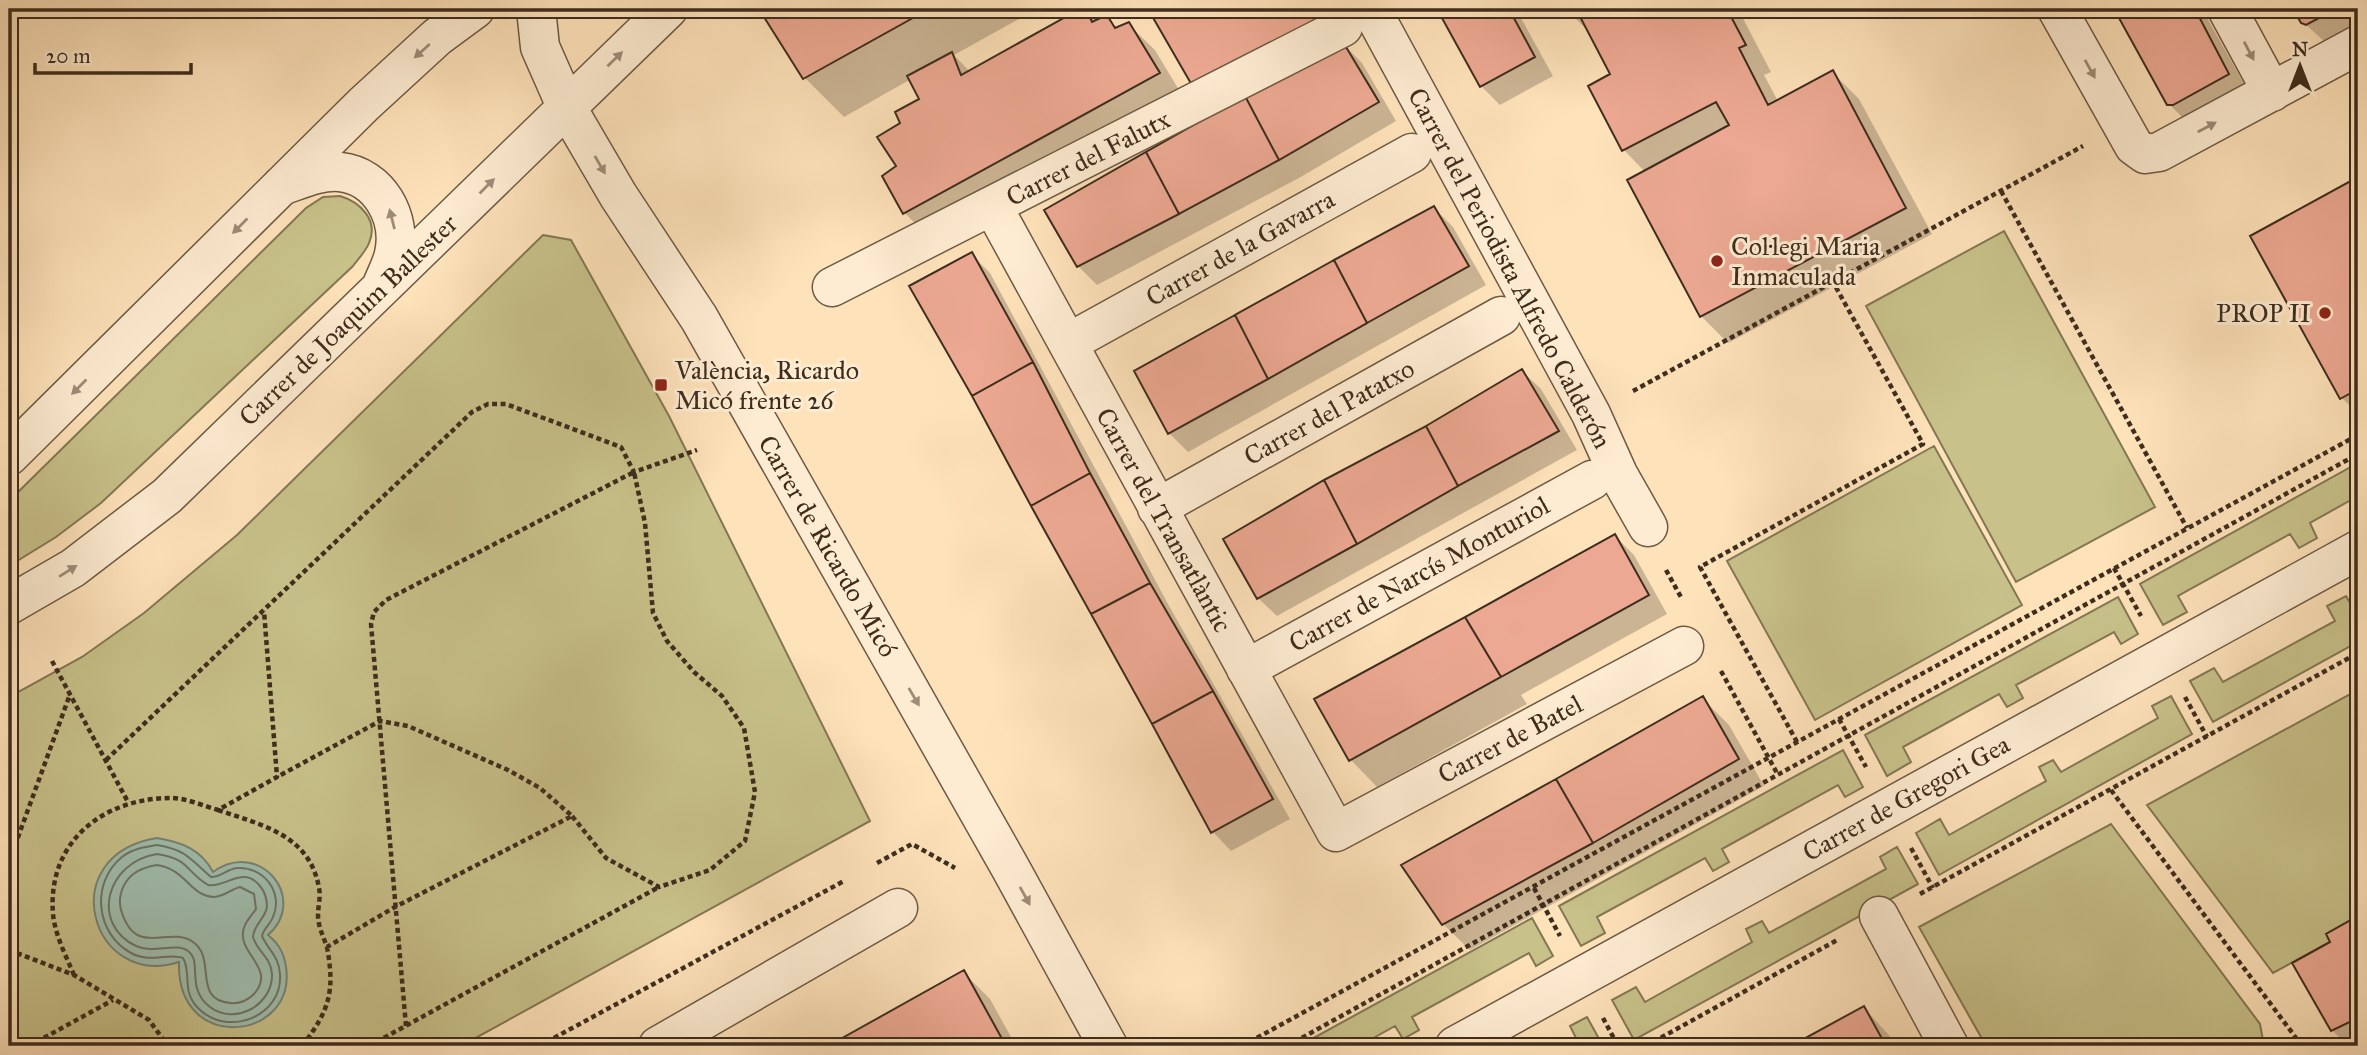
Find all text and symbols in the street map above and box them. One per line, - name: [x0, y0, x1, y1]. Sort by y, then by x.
- scale bar: [35, 32, 191, 76]
- north arrow: [2266, 32, 2336, 102]
- text: N: [2292, 38, 2308, 61]
- one-way arrow: [2243, 41, 2255, 60]
- text: 20 m: [46, 43, 91, 69]
- one-way arrow: [414, 43, 431, 59]
- one-way arrow: [607, 51, 624, 68]
- one-way arrow: [2084, 59, 2096, 78]
- street label: Carrer del Periodista Alfredo Calderón: [1401, 82, 1619, 454]
- street label: Carrer del Falutx: [1001, 103, 1176, 213]
- one-way arrow: [2197, 121, 2217, 132]
- one-way arrow: [594, 156, 606, 175]
- one-way arrow: [479, 177, 496, 194]
- street label: Carrer de la Gavarra: [1140, 183, 1340, 313]
- street label: Carrer de Joaquim Ballester: [232, 207, 464, 433]
- one-way arrow: [386, 208, 397, 230]
- one-way arrow: [232, 218, 249, 235]
- place label: Col·legi Maria Inmaculada: [1731, 230, 1880, 292]
- marker: Col·legi Maria Inmaculada: [1709, 253, 1725, 269]
- place label: PROP II: [2216, 297, 2311, 329]
- marker: PROP II: [2317, 305, 2333, 321]
- street label: Carrer del Patatxo: [1238, 352, 1420, 472]
- place label: València, Ricardo Micó frente 26: [674, 354, 859, 416]
- marker: València, Ricardo Micó frente 26: [653, 377, 669, 393]
- one-way arrow: [70, 378, 87, 395]
- street label: Carrer del Transatlàntic: [1089, 402, 1239, 638]
- street label: Carrer de Ricardo Micó: [751, 429, 905, 663]
- street label: Carrer de Narcís Monturiol: [1283, 489, 1555, 659]
- one-way arrow: [58, 565, 77, 578]
- one-way arrow: [908, 688, 920, 707]
- street label: Carrer de Batel: [1432, 688, 1588, 790]
- street label: Carrer de Gregori Gea: [1797, 728, 2015, 868]
- one-way arrow: [1019, 886, 1031, 906]

